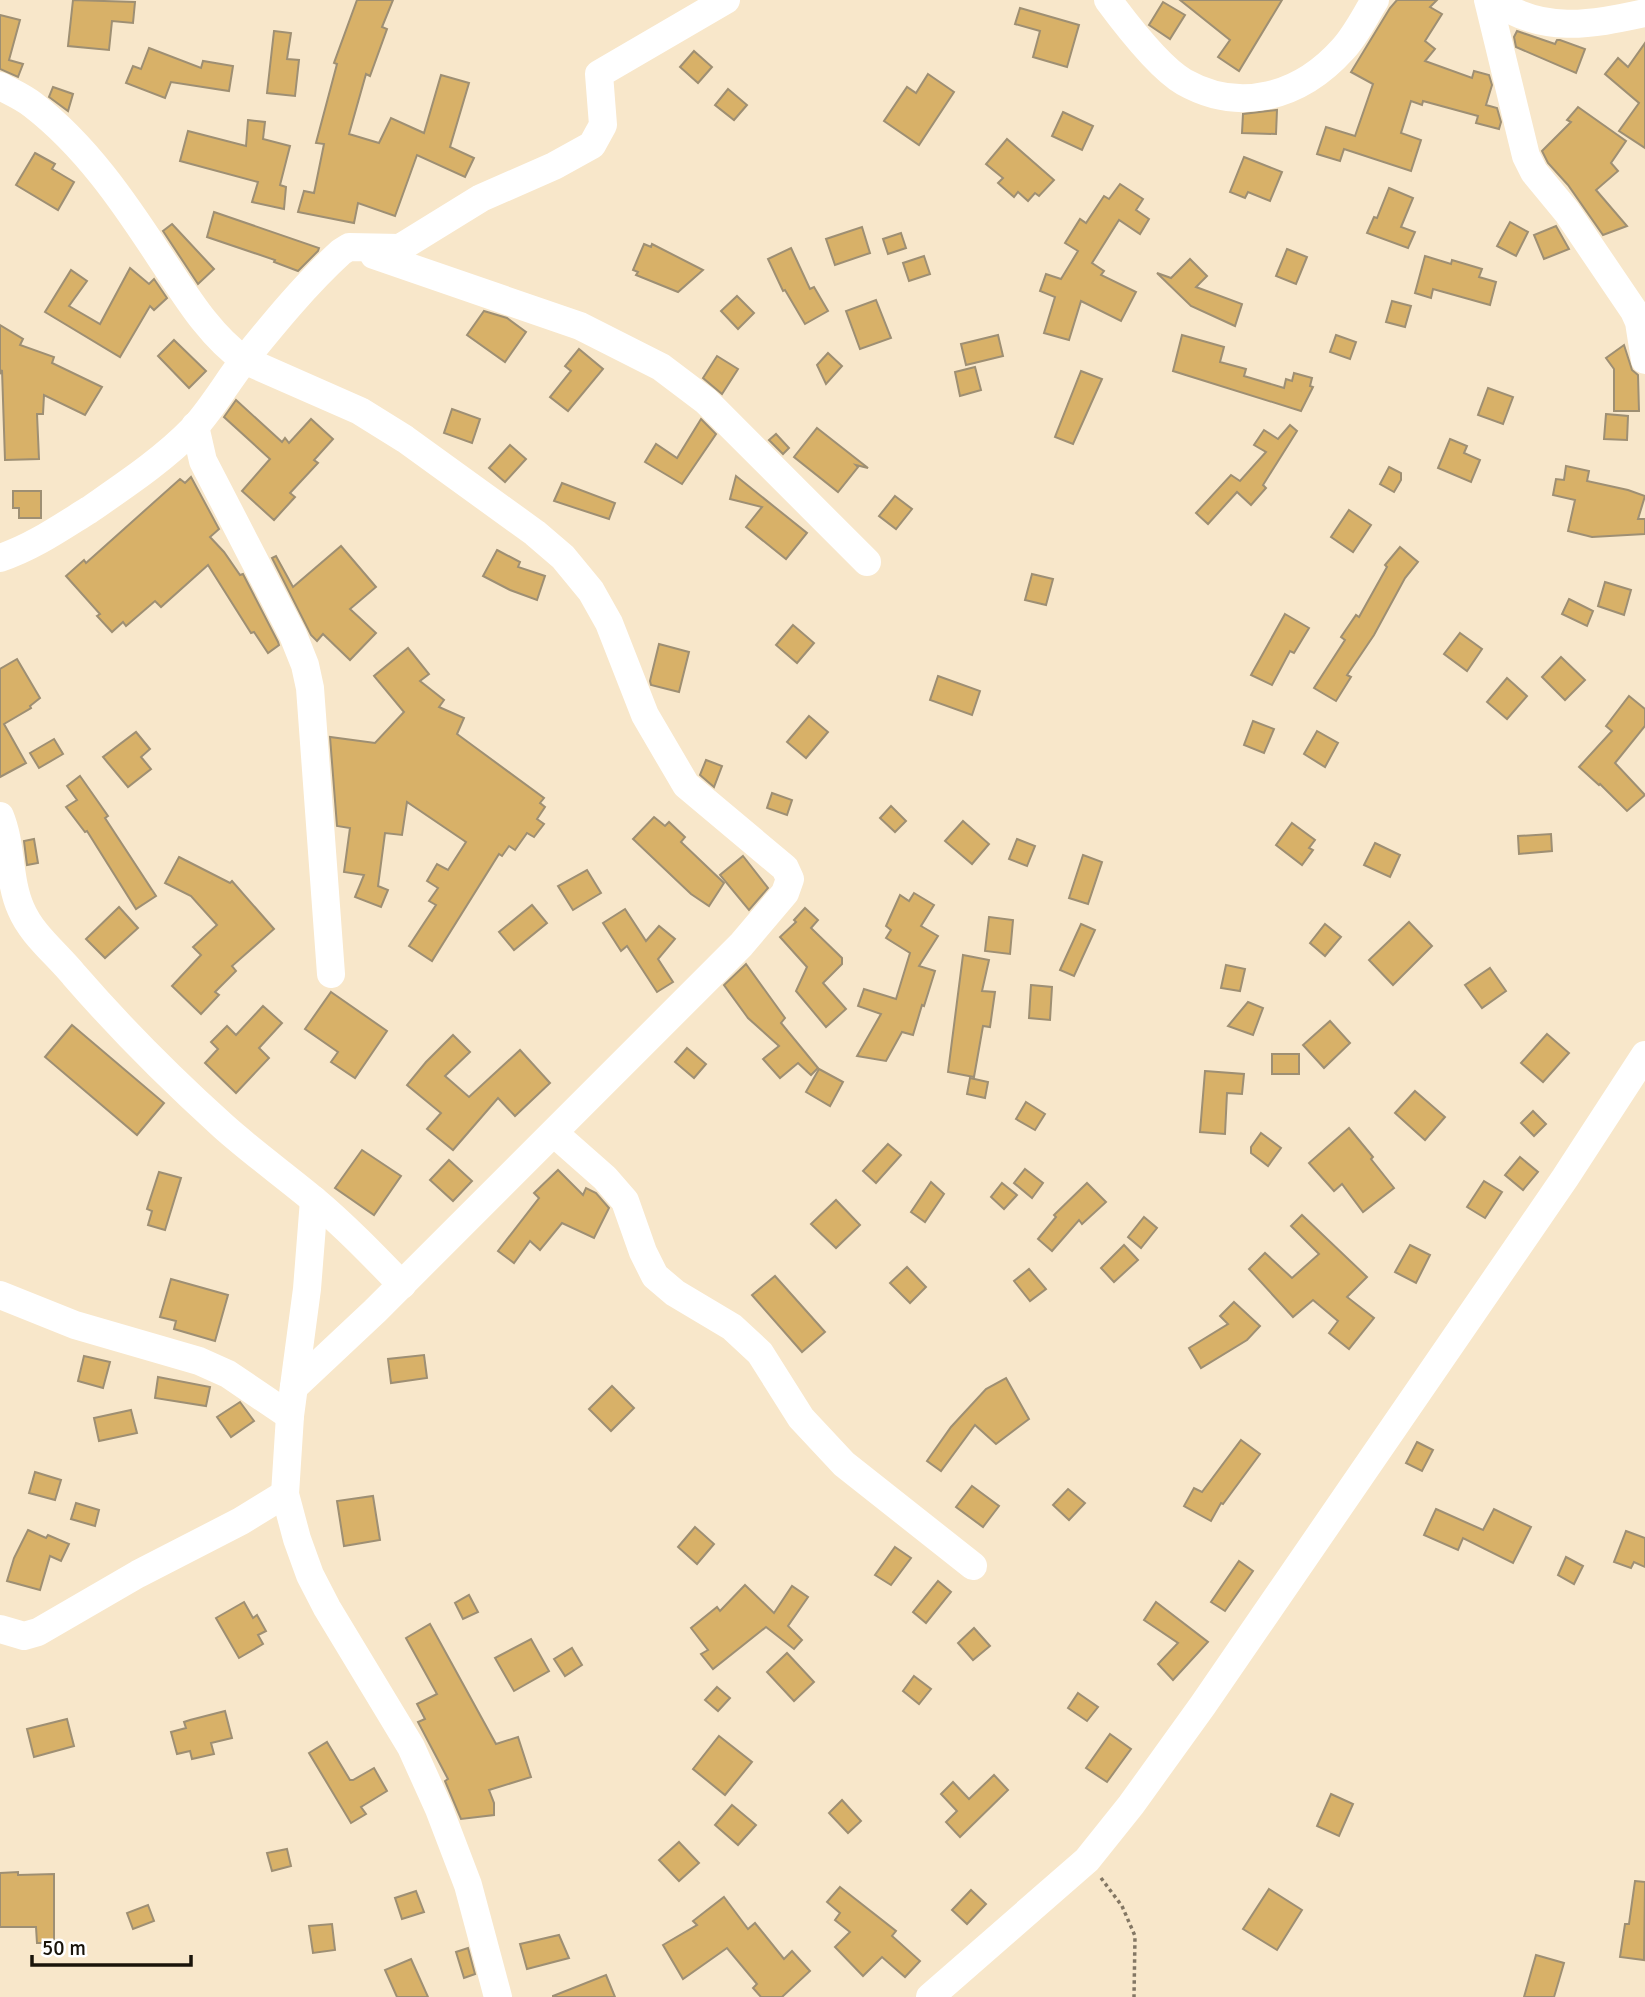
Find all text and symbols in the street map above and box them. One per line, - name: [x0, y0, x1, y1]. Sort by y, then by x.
- scale bar: [32, 1924, 191, 1968]
- text: 50 m: [42, 1935, 86, 1961]

